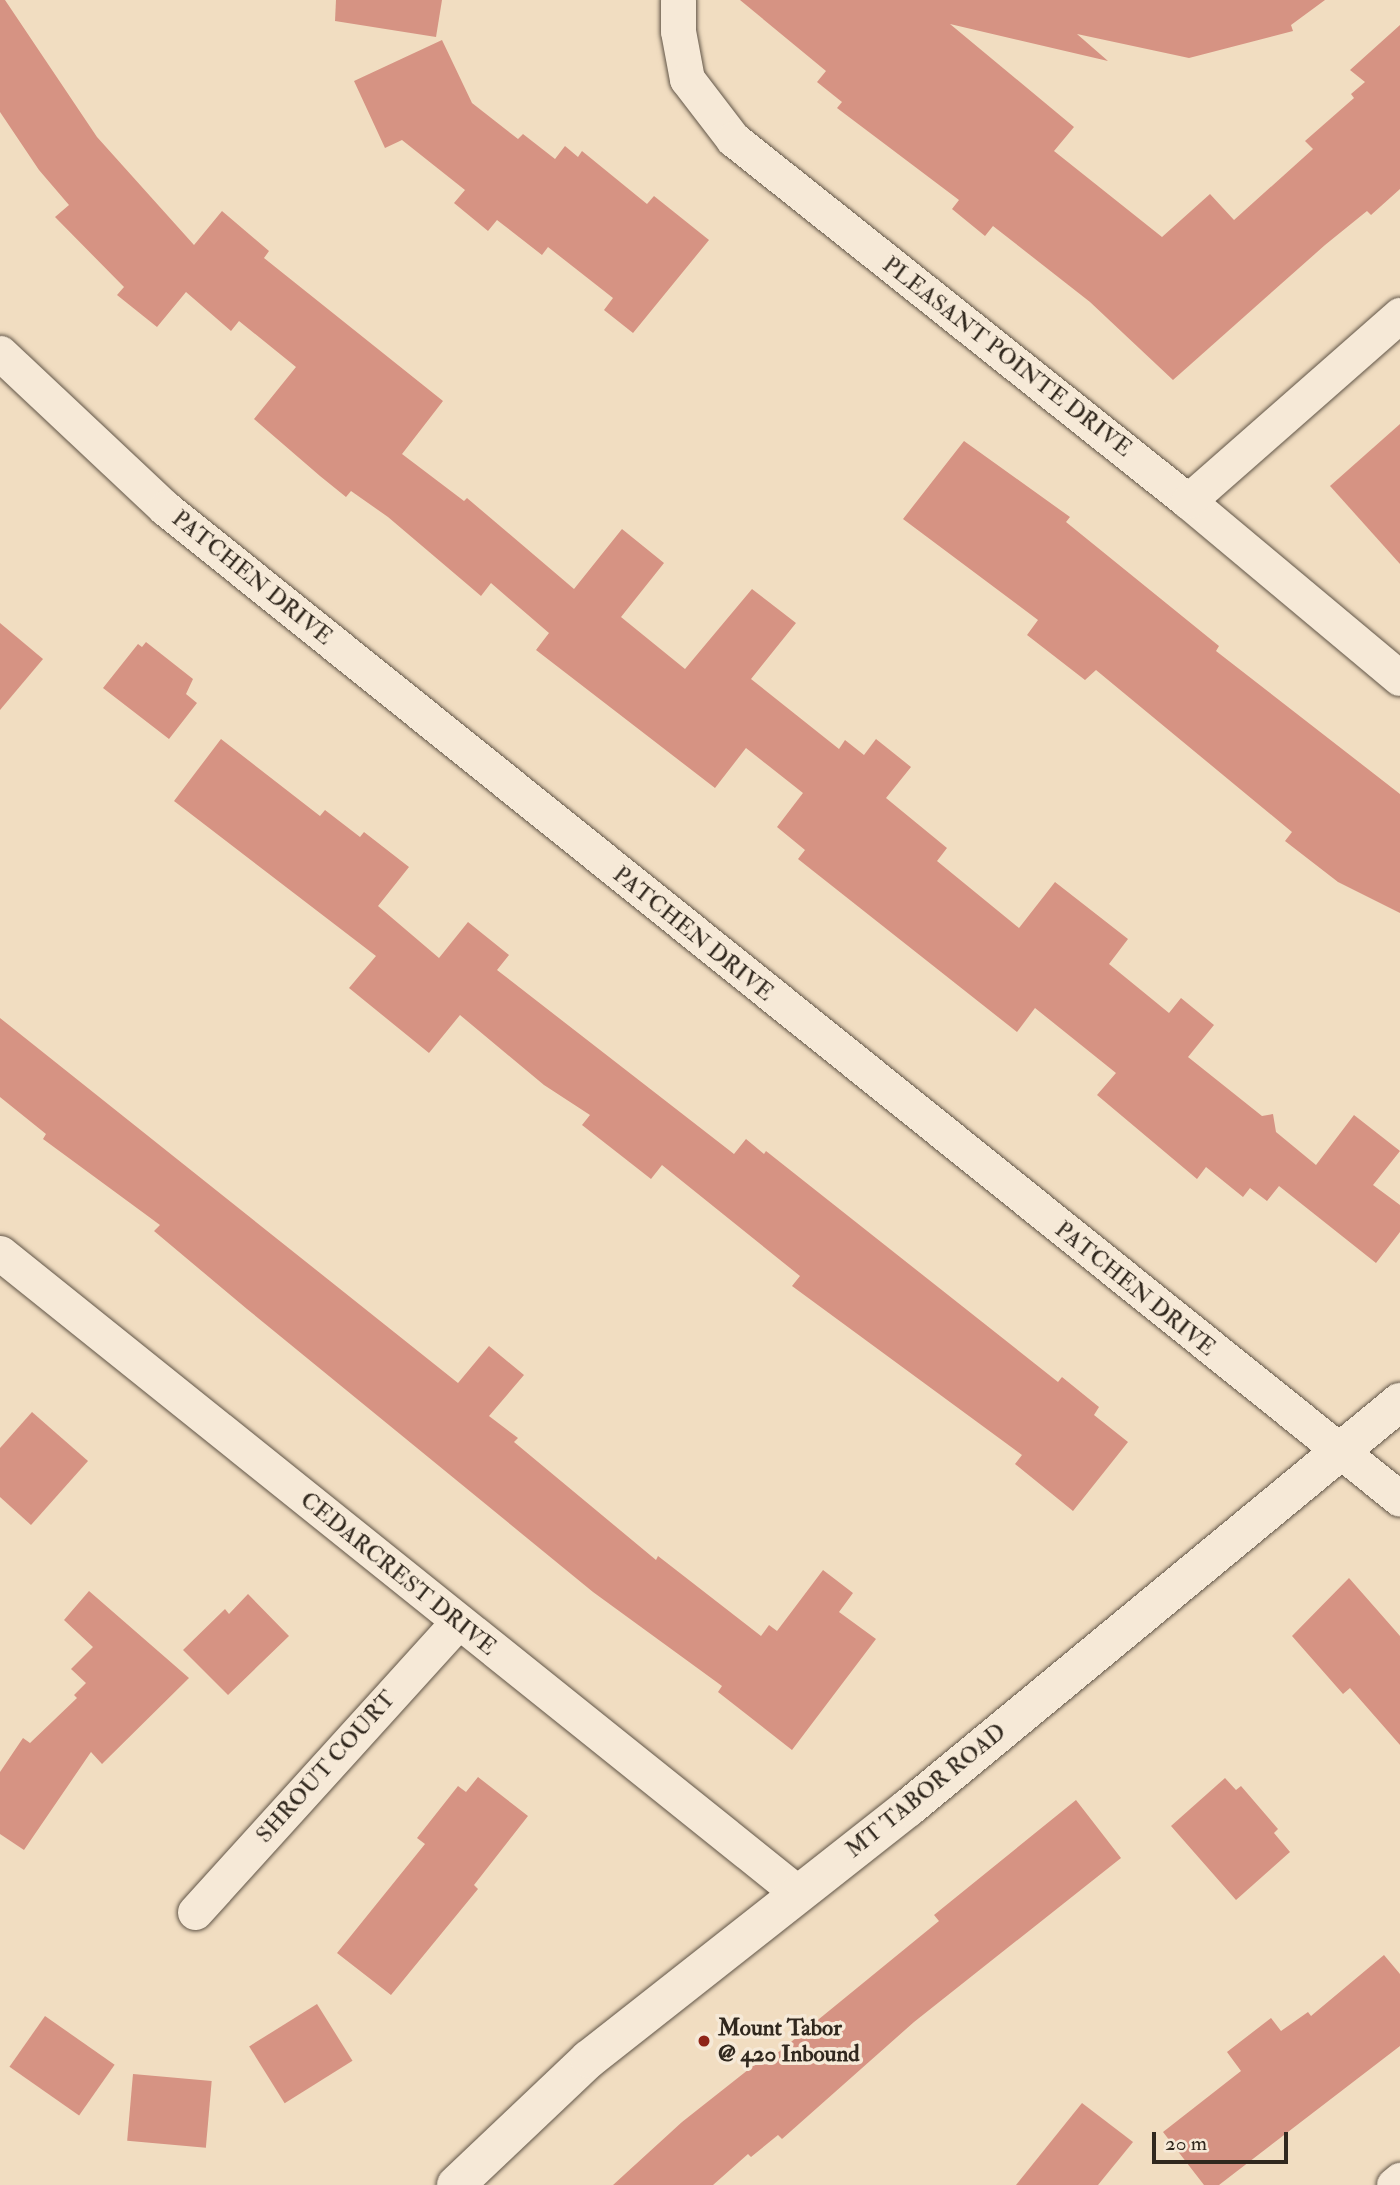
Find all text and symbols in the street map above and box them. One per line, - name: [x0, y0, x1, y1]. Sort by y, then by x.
- street label: PLEASANT POINTE DRIVE: [877, 251, 1137, 463]
- street label: PATCHEN DRIVE: [166, 505, 338, 651]
- street label: PATCHEN DRIVE: [607, 861, 779, 1007]
- street label: PATCHEN DRIVE: [1049, 1216, 1221, 1362]
- street label: CEDARCREST DRIVE: [294, 1486, 502, 1662]
- street label: SHROUT COURT: [250, 1685, 402, 1849]
- street label: MT TABOR ROAD: [840, 1718, 1012, 1864]
- place label: Mount Tabor @ 420 Inbound: [718, 2014, 860, 2068]
- marker: Mount Tabor @ 420 Inbound: [696, 2033, 712, 2049]
- scale bar: [1155, 2118, 1292, 2162]
- text: 20 m: [1165, 2130, 1207, 2157]

